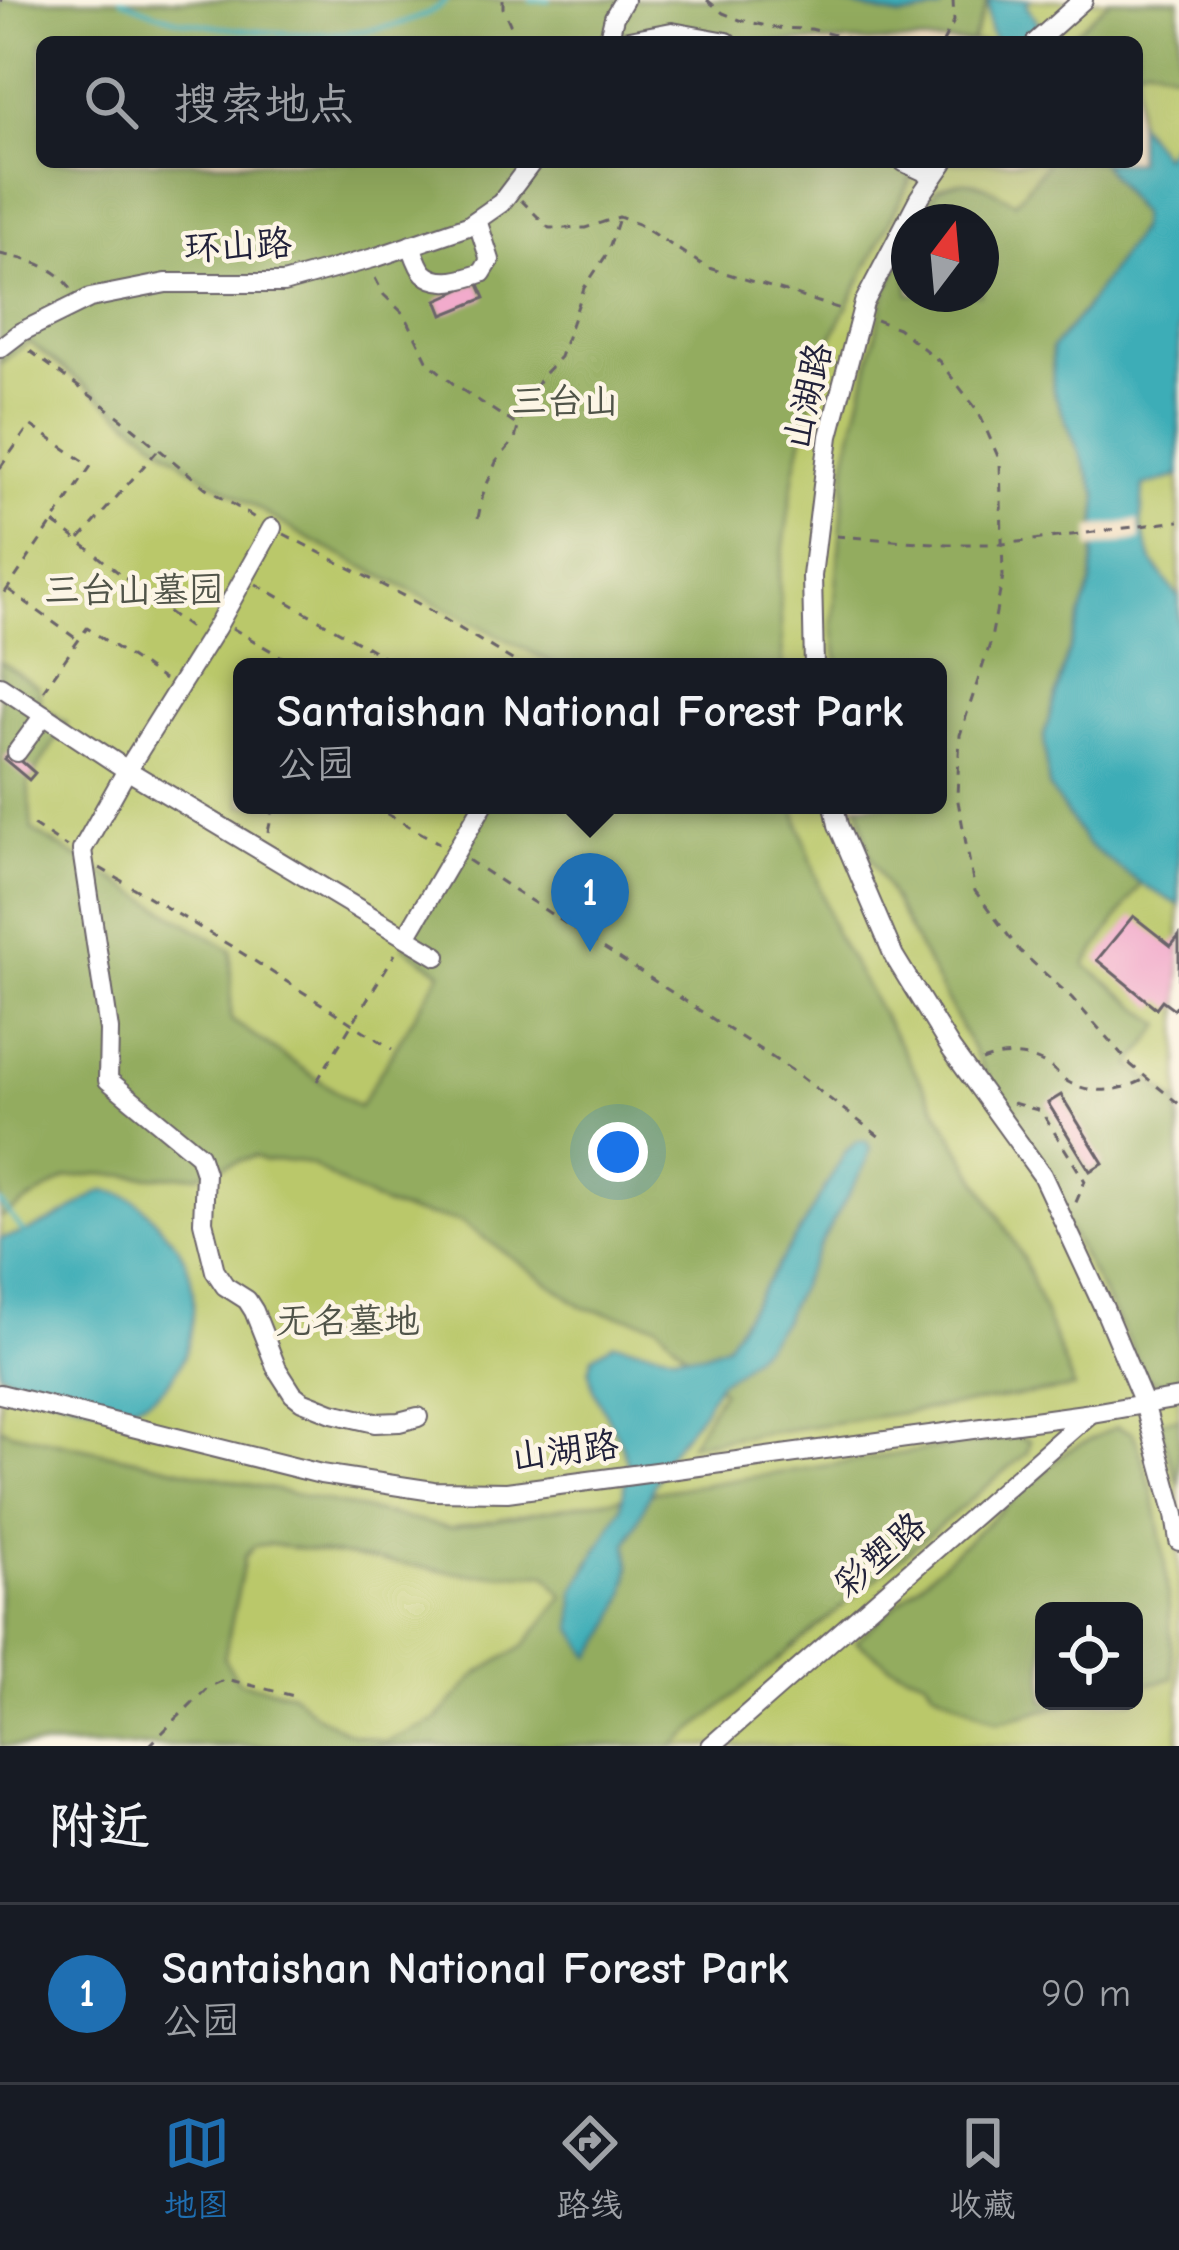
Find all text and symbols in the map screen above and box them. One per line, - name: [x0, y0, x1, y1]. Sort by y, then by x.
- search box: [36, 36, 1143, 168]
- icon: search: [78, 69, 144, 135]
- text: 搜索地点: [174, 78, 354, 130]
- north arrow: [891, 204, 999, 312]
- street label: 环山路: [183, 223, 293, 269]
- street label: 山湖路: [776, 339, 840, 453]
- park label: 三台山: [511, 381, 619, 422]
- park label: 三台山墓园: [44, 570, 224, 611]
- popup: [233, 658, 947, 814]
- text: Santaishan National Forest Park: [277, 685, 903, 737]
- text: 公园: [277, 742, 355, 787]
- pin: 1: [551, 853, 629, 952]
- your location: [588, 1122, 648, 1182]
- park label: 无名墓地: [276, 1301, 420, 1342]
- street label: 山湖路: [509, 1424, 621, 1478]
- street label: 彩塑路: [826, 1504, 934, 1606]
- map controls: [1035, 1602, 1143, 1710]
- button: locate: [1035, 1602, 1143, 1710]
- text: 附近: [48, 1797, 150, 1856]
- text: Santaishan National Forest Park: [162, 1942, 789, 1994]
- text: 1: [79, 1971, 95, 2016]
- text: 90 m: [1041, 1971, 1131, 2016]
- text: 公园: [162, 1999, 240, 2044]
- tab: 地图: [164, 2110, 230, 2225]
- tab: 路线: [557, 2110, 623, 2225]
- tab: 收藏: [950, 2110, 1016, 2225]

